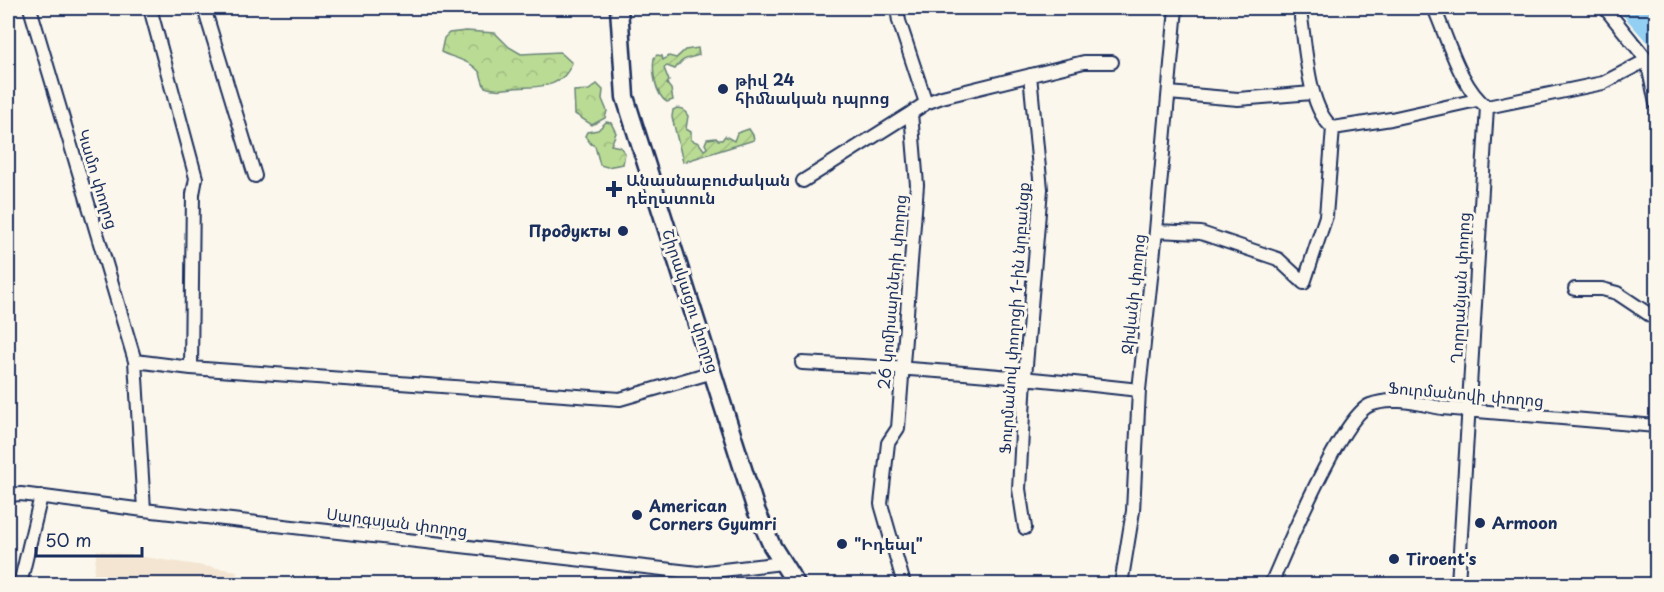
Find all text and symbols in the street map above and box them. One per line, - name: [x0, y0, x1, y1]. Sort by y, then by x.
- place label: թիվ 24 հիմնական դպրոց: [735, 67, 890, 109]
- marker: թիվ 24 հիմնական դպրոց: [716, 82, 730, 96]
- street label: Կամո փողոց: [72, 126, 126, 232]
- place label: Անասնաբուժական դեղատուն: [626, 167, 790, 209]
- street label: Ֆուրմանով փողոցի 1-ին նրբանցք: [992, 181, 1034, 455]
- marker: Անասնաբուժական դեղատուն: [607, 182, 621, 196]
- street label: 26 կոմիսարների փողոց: [871, 193, 911, 390]
- street label: Ղորղանյան փողոց: [1443, 212, 1475, 364]
- place label: Продукты: [529, 218, 611, 242]
- marker: Продукты: [616, 224, 630, 238]
- street label: Շիրակացու փողոց: [657, 225, 727, 376]
- street label: Ջիվանի փողոց: [1114, 232, 1150, 355]
- street label: Ֆուրմանովի փողոց: [1387, 374, 1545, 412]
- place label: American Corners Gyumri: [648, 493, 777, 535]
- street label: Սարգսյան փողոց: [325, 500, 469, 542]
- marker: American Corners Gyumri: [630, 508, 644, 522]
- place label: Armoon: [1492, 510, 1558, 534]
- marker: Armoon: [1473, 516, 1487, 530]
- scale bar: [36, 520, 142, 558]
- text: 50 m: [45, 526, 92, 553]
- place label: "Իդեալ": [854, 531, 923, 555]
- marker: "Իդեալ": [835, 537, 849, 551]
- place label: Tiroent's: [1406, 546, 1477, 570]
- marker: Tiroent's: [1387, 552, 1401, 566]

